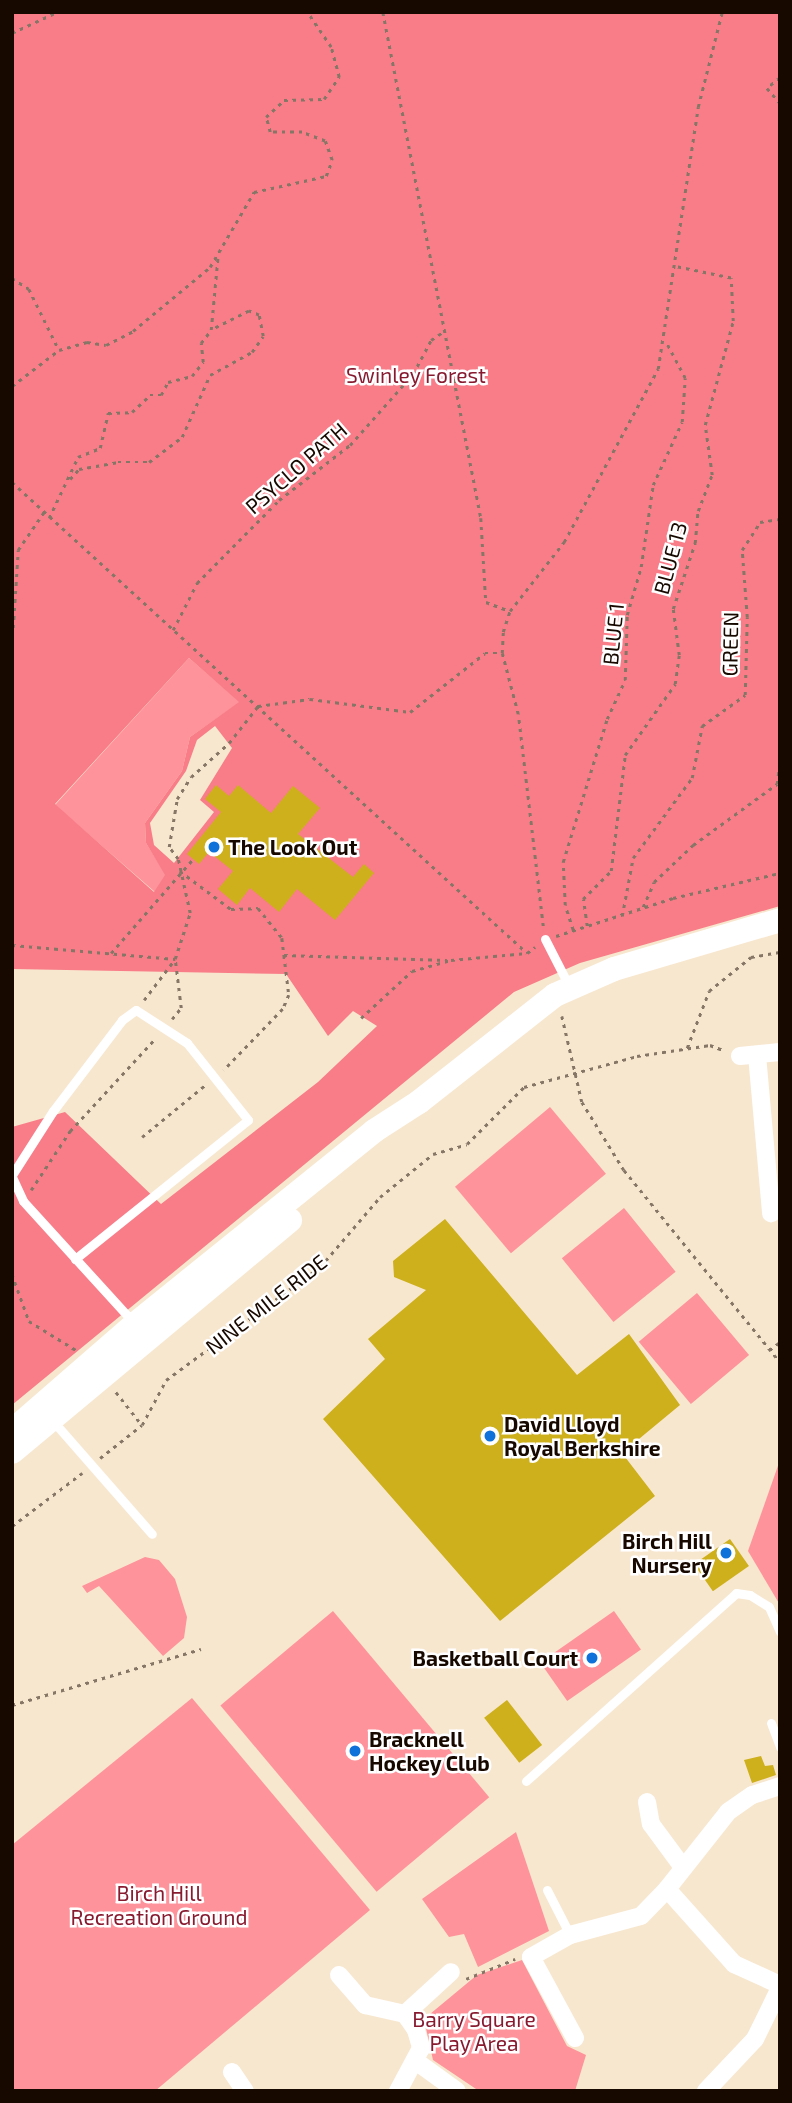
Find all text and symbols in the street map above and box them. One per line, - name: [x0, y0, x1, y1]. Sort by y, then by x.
- park label: Swinley Forest: [346, 362, 486, 388]
- street label: PSYCLO PATH: [240, 417, 352, 519]
- street label: BLUE 13: [648, 519, 692, 597]
- street label: BLUE 1: [597, 602, 629, 666]
- street label: GREEN: [717, 612, 743, 676]
- place label: The Look Out: [228, 834, 357, 860]
- marker: The Look Out: [206, 839, 222, 855]
- street label: NINE MILE RIDE: [200, 1249, 332, 1359]
- place label: David Lloyd Royal Berkshire: [504, 1411, 661, 1461]
- marker: David Lloyd Royal Berkshire: [482, 1428, 498, 1444]
- place label: Birch Hill Nursery: [622, 1528, 712, 1578]
- marker: Birch Hill Nursery: [718, 1545, 734, 1561]
- place label: Basketball Court: [412, 1645, 578, 1671]
- marker: Basketball Court: [584, 1650, 600, 1666]
- place label: Bracknell Hockey Club: [369, 1726, 490, 1776]
- marker: Bracknell Hockey Club: [347, 1743, 363, 1759]
- park label: Birch Hill Recreation Ground: [71, 1880, 247, 1930]
- park label: Barry Square Play Area: [412, 2006, 536, 2056]

